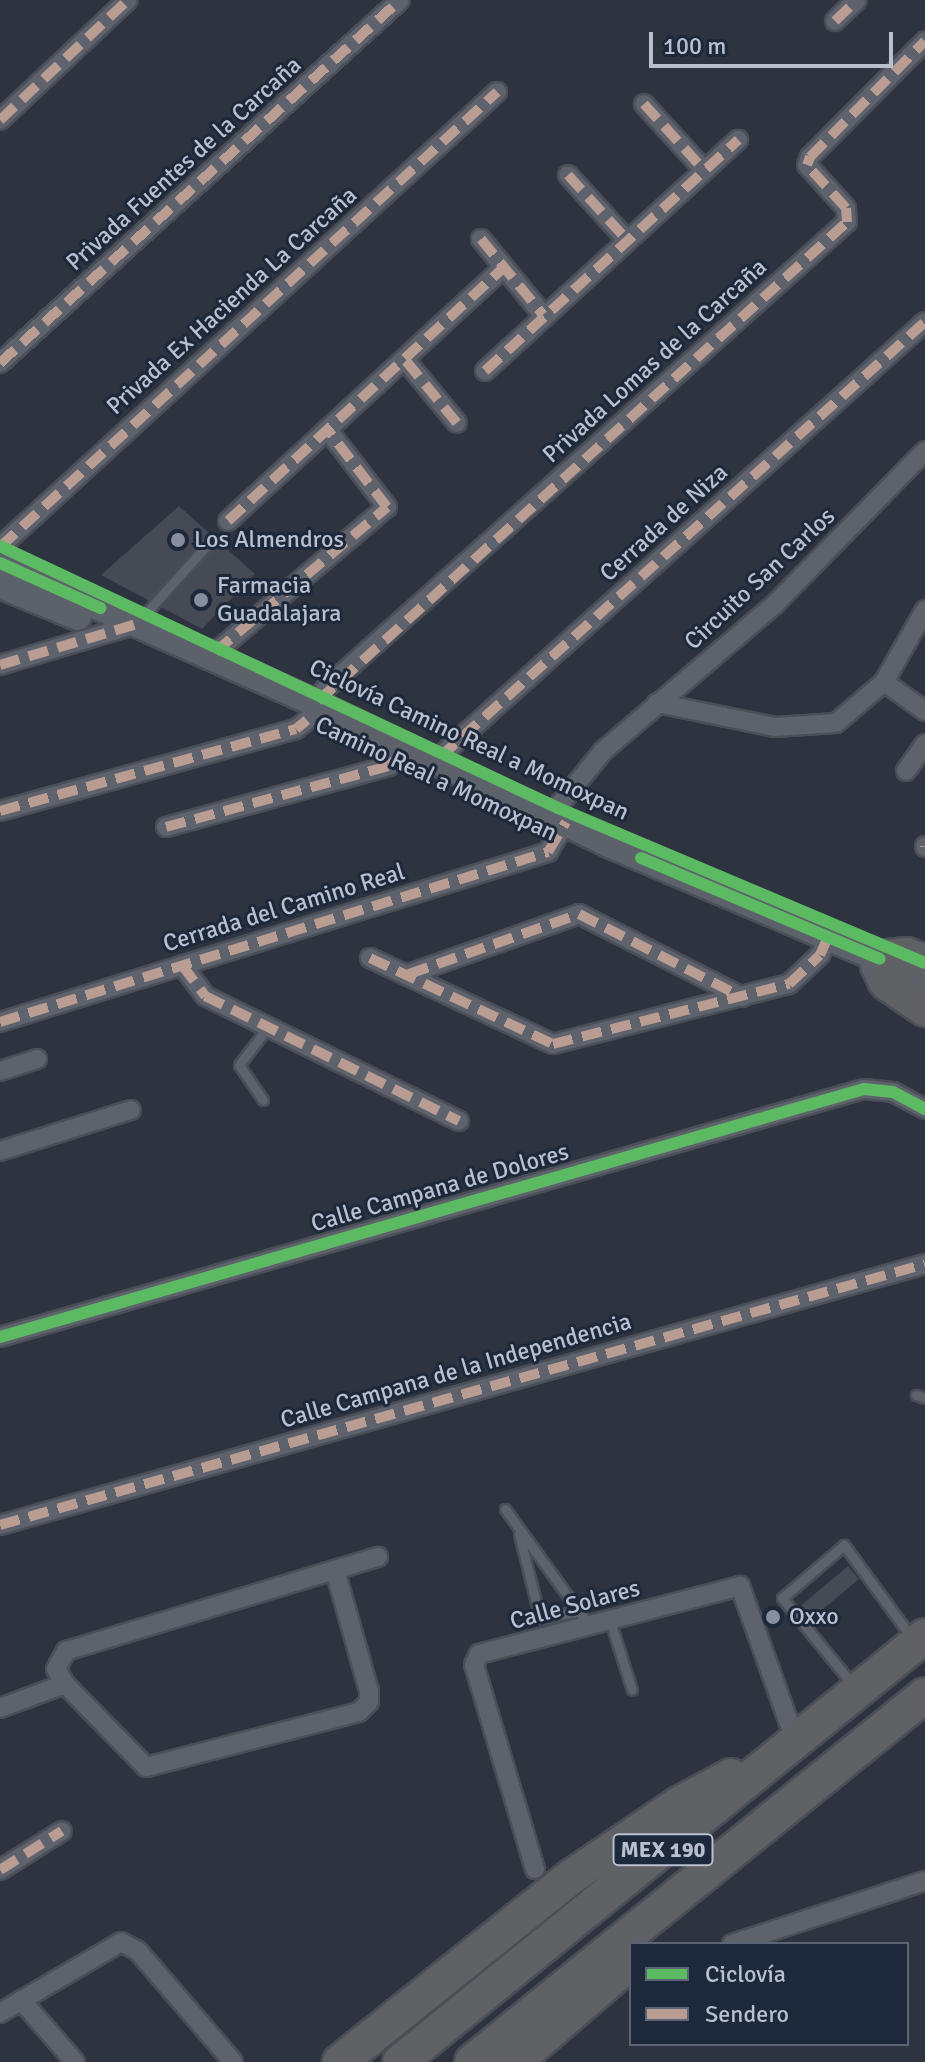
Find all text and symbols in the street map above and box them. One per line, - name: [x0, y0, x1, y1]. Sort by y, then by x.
- scale bar: [653, 16, 897, 66]
- text: 100 m: [663, 31, 726, 61]
- street label: Privada Fuentes de la Carcaña: [61, 51, 307, 277]
- street label: Privada Ex Hacienda La Carcaña: [101, 181, 363, 421]
- street label: Privada Lomas de la Carcaña: [537, 253, 773, 469]
- street label: Cerrada de Niza: [594, 458, 734, 588]
- street label: Circuito San Carlos: [679, 502, 841, 656]
- place label: Los Almendros: [194, 526, 344, 554]
- marker: Los Almendros: [169, 531, 187, 549]
- place label: Farmacia Guadalajara: [217, 572, 341, 628]
- marker: Farmacia Guadalajara: [192, 591, 210, 609]
- street label: Ciclovía Camino Real a Momoxpan: [305, 653, 633, 827]
- street label: Camino Real a Momoxpan: [311, 710, 561, 848]
- street label: Cerrada del Camino Real: [160, 857, 408, 959]
- street label: Calle Campana de Dolores: [308, 1137, 572, 1239]
- street label: Calle Campana de la Independencia: [277, 1307, 635, 1435]
- street label: Calle Solares: [507, 1574, 643, 1636]
- place label: Oxxo: [789, 1603, 839, 1631]
- marker: Oxxo: [764, 1608, 782, 1626]
- road number: MEX 190: [611, 1832, 715, 1868]
- legend: [629, 1942, 909, 2046]
- text: Ciclovía: [705, 1959, 786, 1989]
- text: Sendero: [705, 1999, 789, 2029]

